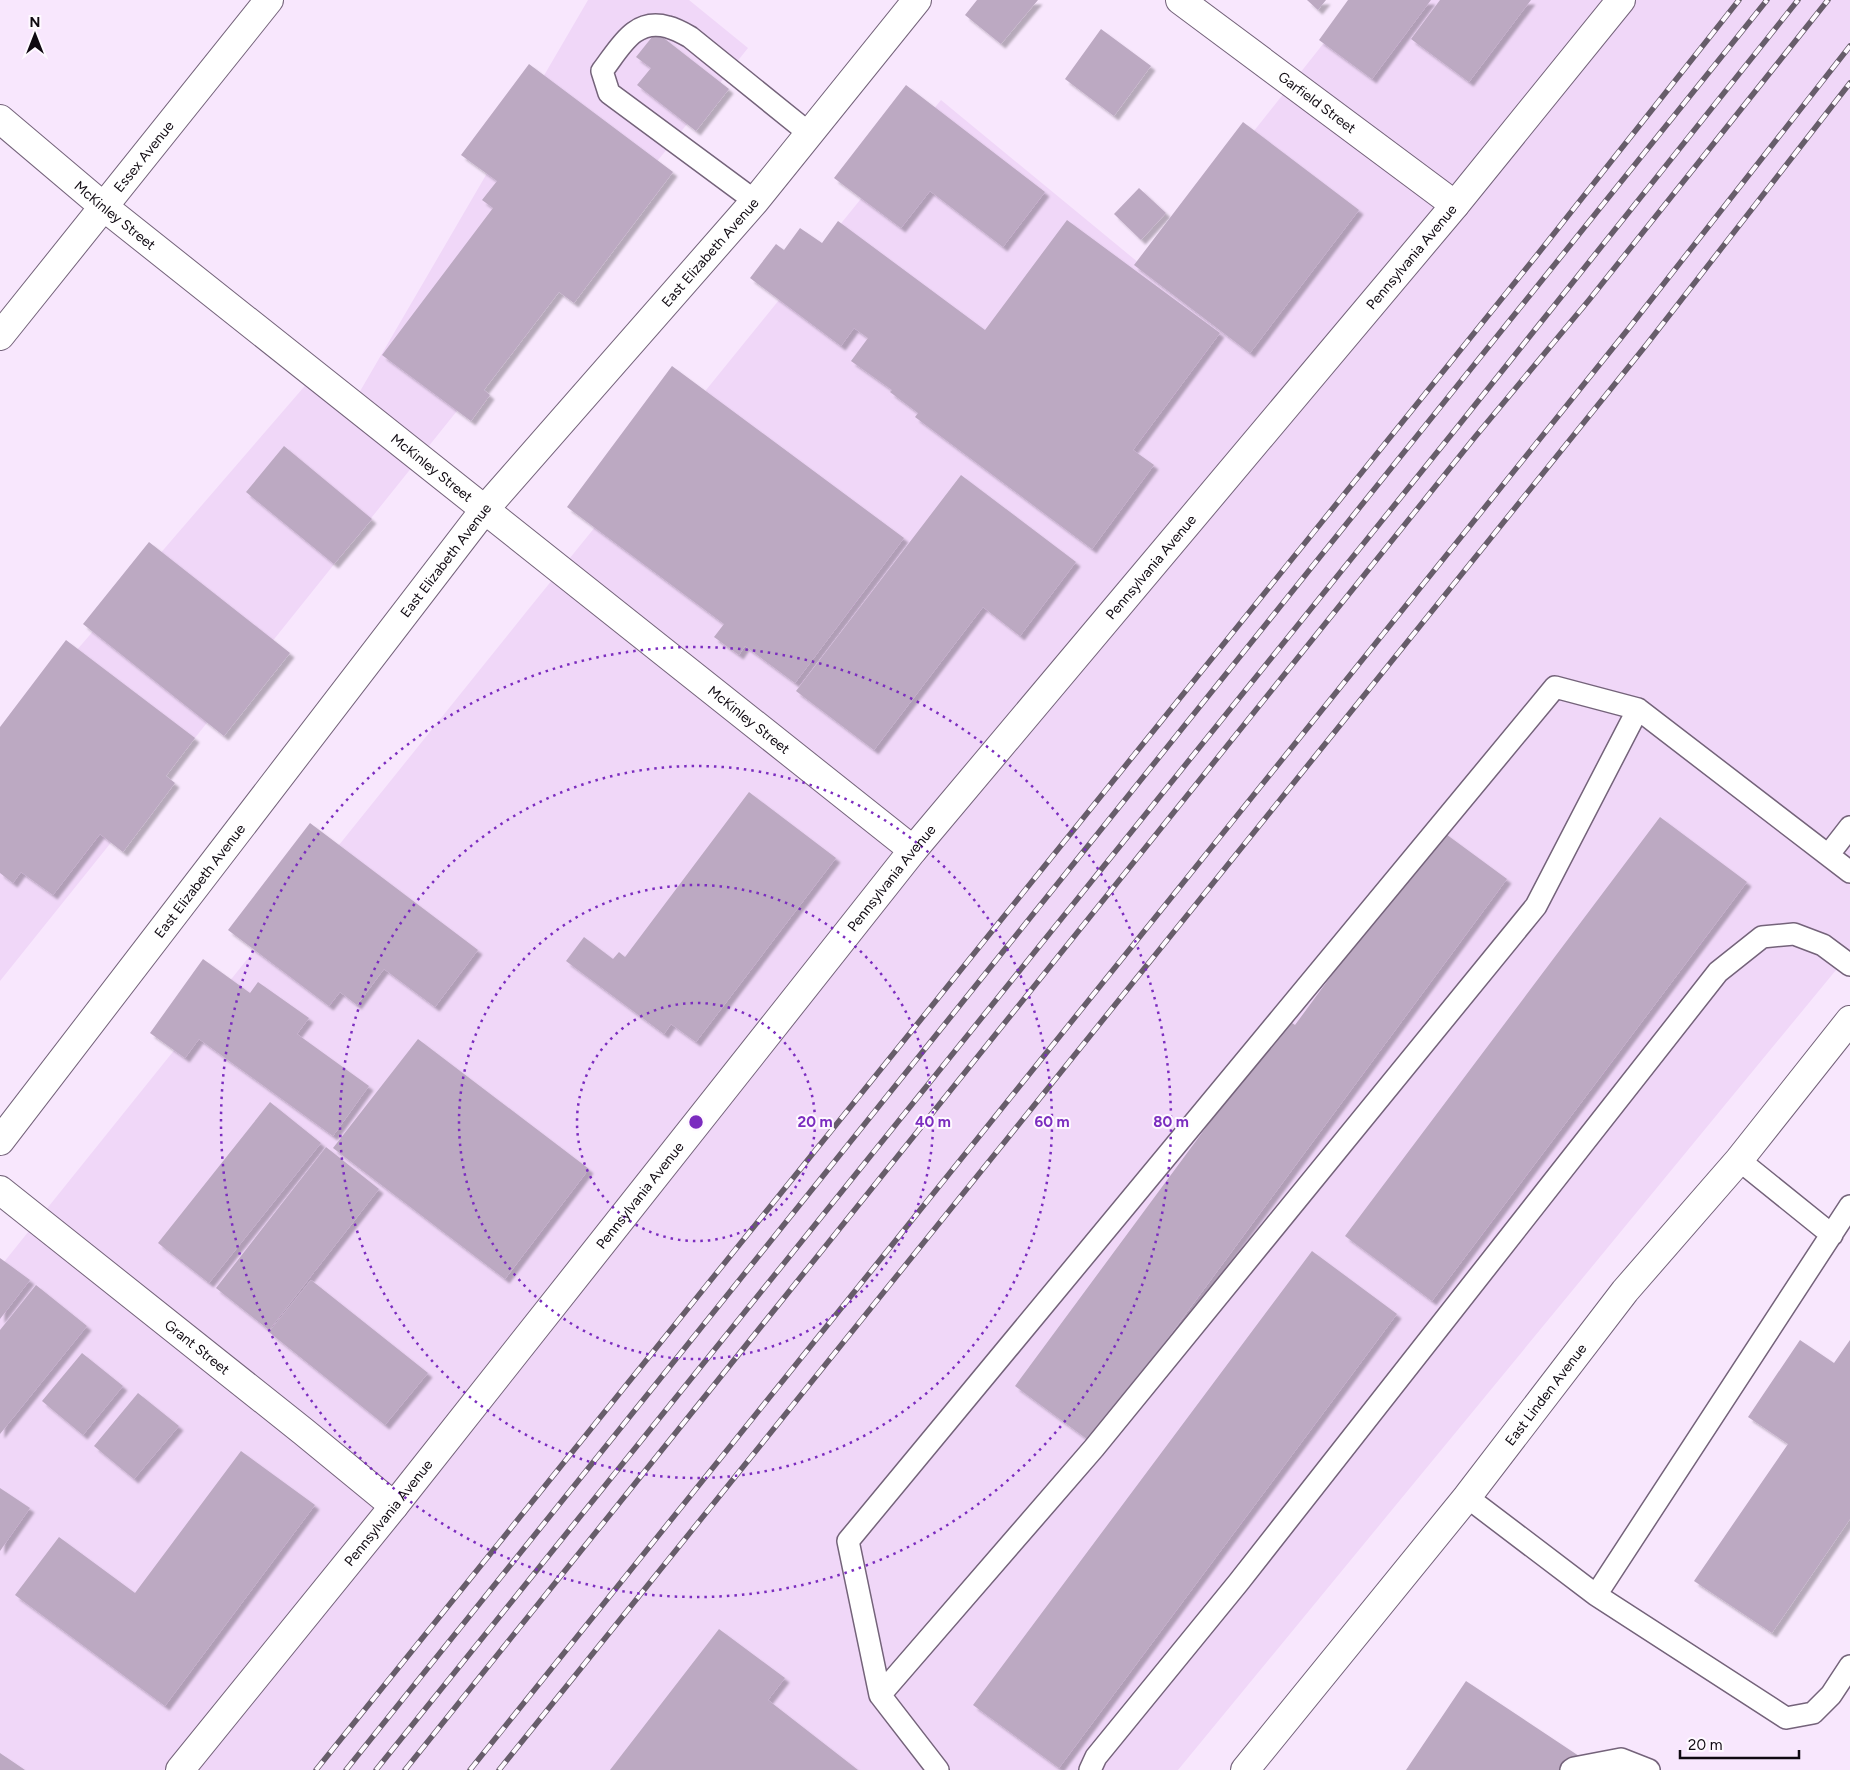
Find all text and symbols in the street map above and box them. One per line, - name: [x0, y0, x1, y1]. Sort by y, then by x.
- north arrow: [10, 10, 60, 60]
- text: N: [30, 14, 40, 31]
- street label: Garfield Street: [1275, 68, 1359, 137]
- street label: Essex Avenue: [110, 117, 178, 196]
- street label: McKinley Street: [71, 178, 159, 254]
- street label: East Elizabeth Avenue: [658, 194, 763, 311]
- street label: Pennsylvania Avenue: [1363, 201, 1461, 313]
- street label: McKinley Street: [387, 430, 476, 506]
- street label: East Elizabeth Avenue: [397, 500, 495, 621]
- street label: Pennsylvania Avenue: [1102, 511, 1200, 623]
- street label: McKinley Street: [704, 682, 793, 758]
- street label: East Elizabeth Avenue: [151, 820, 249, 941]
- street label: Pennsylvania Avenue: [844, 821, 940, 935]
- centre of rings: [687, 1113, 705, 1131]
- text: 20 m: [797, 1113, 833, 1131]
- text: 40 m: [915, 1113, 951, 1131]
- text: 60 m: [1034, 1113, 1070, 1131]
- text: 80 m: [1153, 1113, 1189, 1131]
- street label: Pennsylvania Avenue: [593, 1138, 688, 1252]
- street label: Grant Street: [161, 1316, 233, 1378]
- street label: East Linden Avenue: [1502, 1340, 1591, 1449]
- street label: Pennsylvania Avenue: [341, 1456, 437, 1570]
- scale bar: [1680, 1728, 1799, 1760]
- text: 20 m: [1688, 1736, 1722, 1754]

